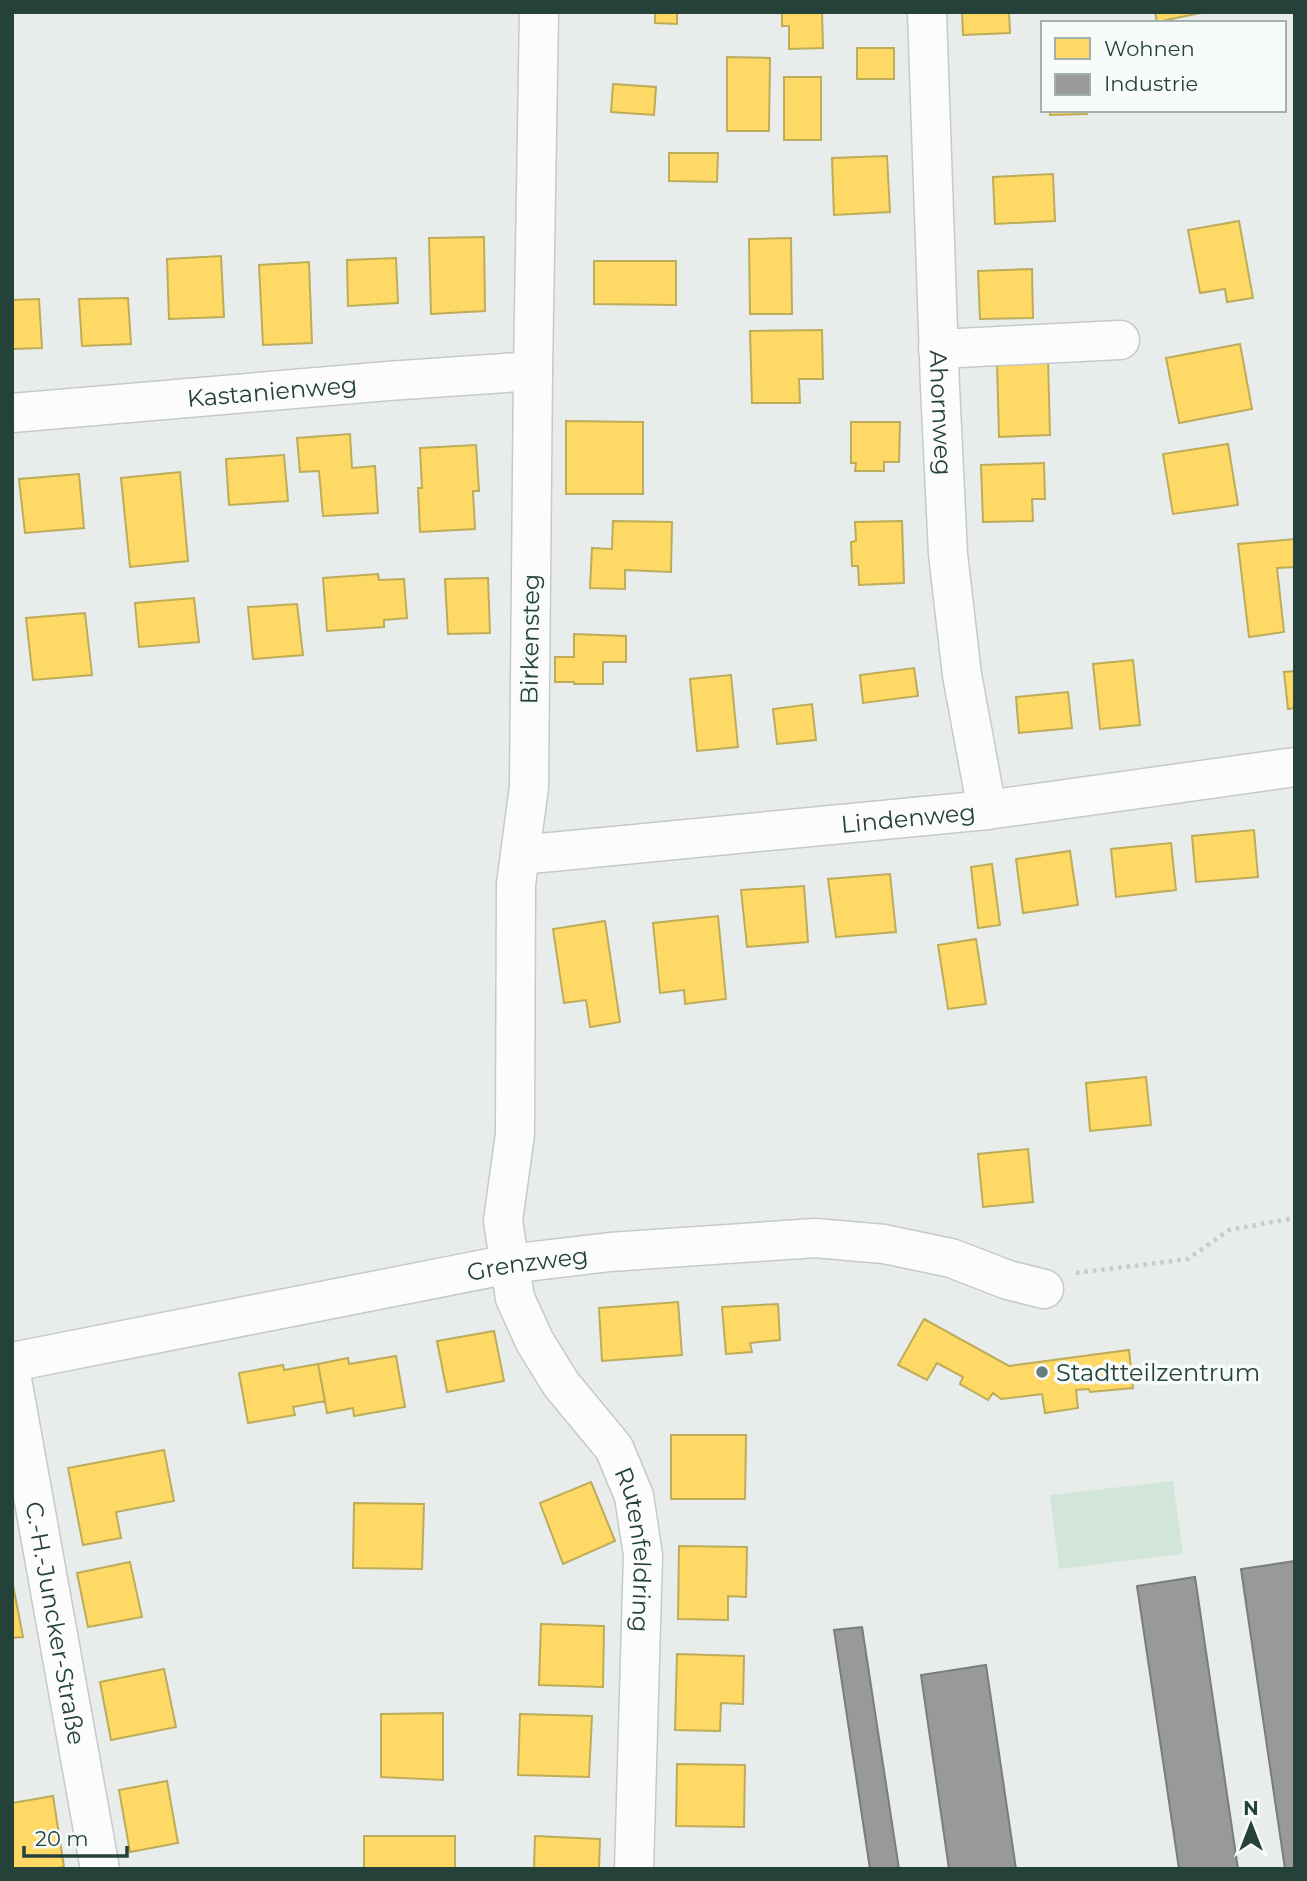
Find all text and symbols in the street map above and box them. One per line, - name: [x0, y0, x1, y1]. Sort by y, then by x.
- legend: [1041, 21, 1286, 112]
- text: Wohnen: [1104, 36, 1195, 61]
- text: Industrie: [1104, 71, 1198, 96]
- street label: Ahornweg: [924, 349, 959, 476]
- street label: Kastanienweg: [186, 369, 358, 413]
- street label: Birkensteg: [514, 574, 546, 704]
- street label: Lindenweg: [839, 797, 977, 839]
- street label: Grenzweg: [464, 1240, 590, 1287]
- place label: Stadtteilzentrum: [1056, 1358, 1260, 1387]
- marker: Stadtteilzentrum: [1034, 1364, 1050, 1380]
- street label: Rutenfeldring: [609, 1463, 658, 1633]
- street label: C.-H.-Juncker-Straße: [20, 1499, 92, 1747]
- north arrow: [1216, 1790, 1286, 1860]
- text: N: [1243, 1797, 1259, 1820]
- scale bar: [24, 1814, 128, 1858]
- text: 20 m: [35, 1826, 89, 1851]

